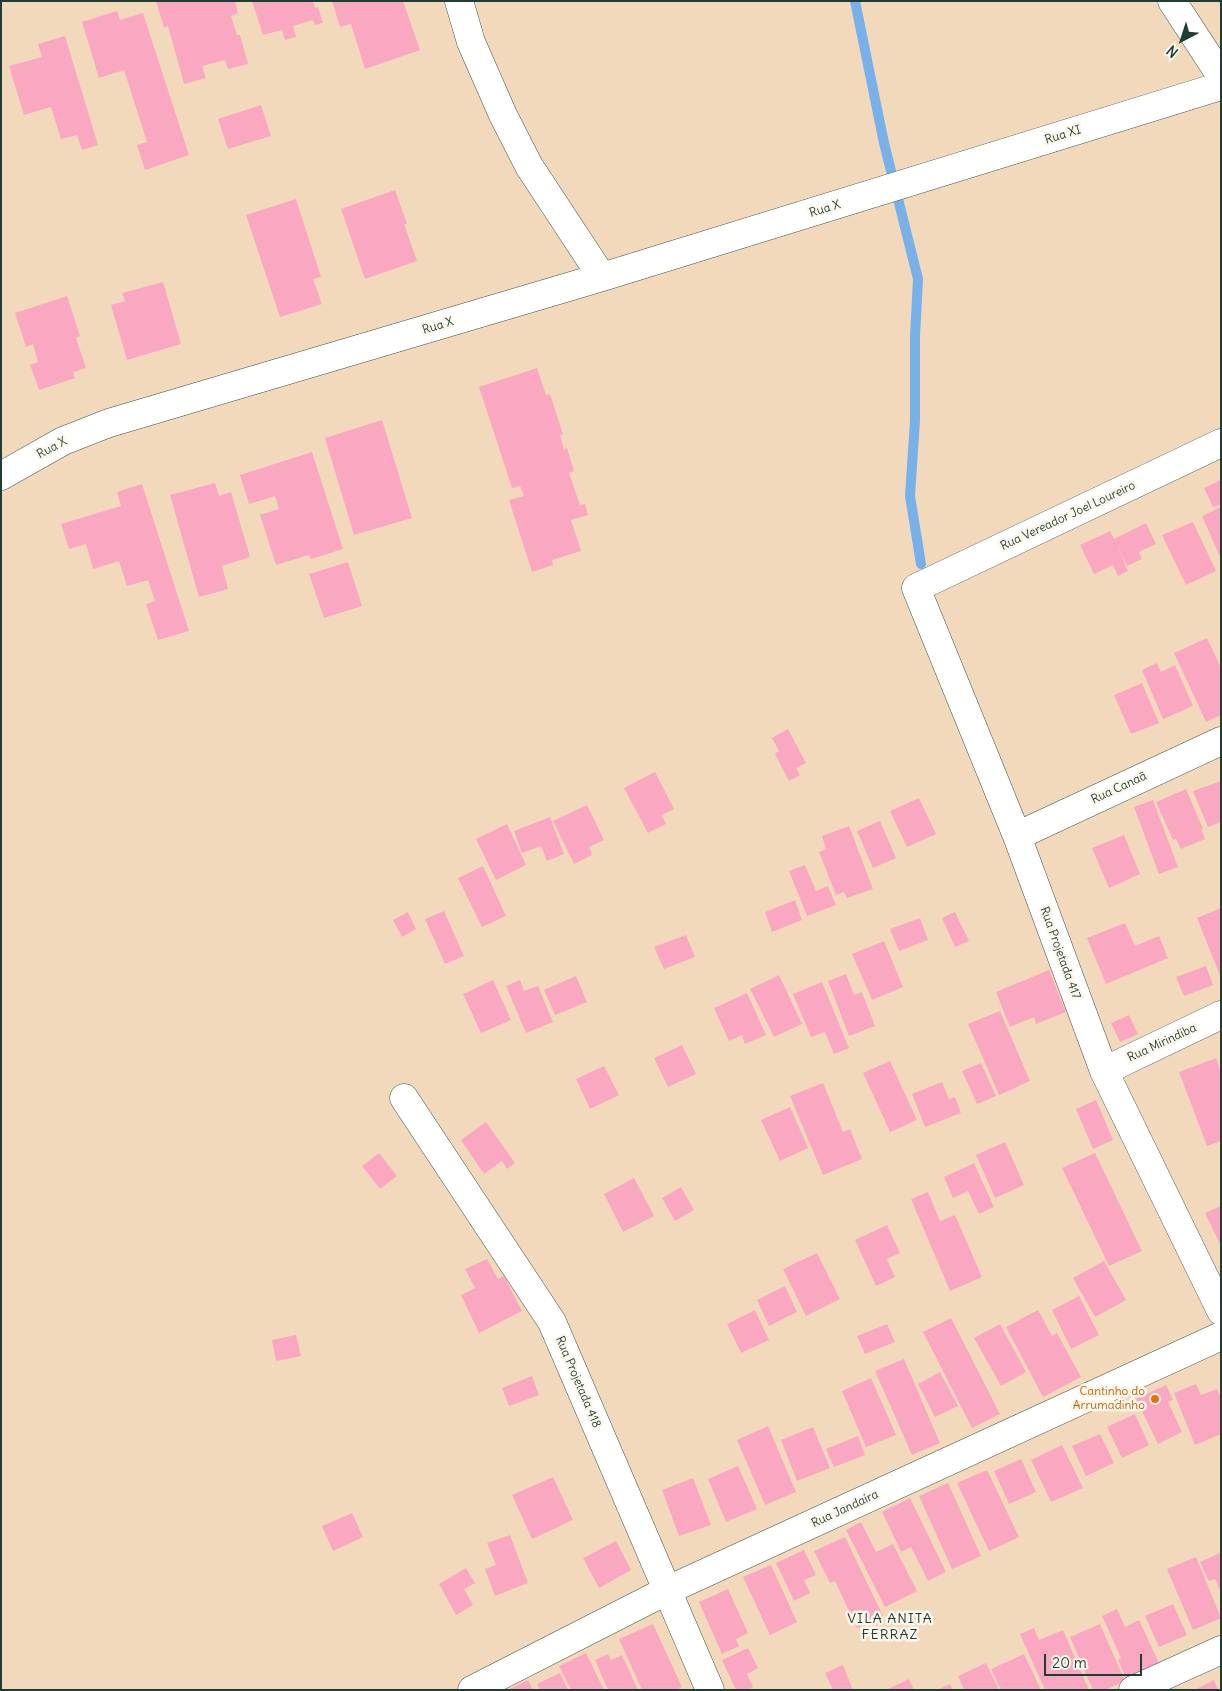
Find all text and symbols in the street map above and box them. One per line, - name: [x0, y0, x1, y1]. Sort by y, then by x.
- north arrow: [1157, 15, 1207, 65]
- text: N: [1163, 41, 1182, 61]
- street label: Rua XI: [1043, 123, 1083, 147]
- street label: Rua X: [808, 197, 842, 221]
- street label: Rua X: [421, 314, 455, 338]
- street label: Rua X: [35, 434, 69, 462]
- street label: Rua Vereador Joel Loureiro: [998, 478, 1138, 554]
- street label: Rua Canaã: [1089, 769, 1149, 807]
- street label: Rua Projetada 417: [1037, 905, 1083, 1001]
- street label: Rua Mirindiba: [1125, 1021, 1199, 1065]
- street label: Rua Projetada 418: [552, 1334, 604, 1430]
- place label: Cantinho do Arrumadinho: [1073, 1385, 1145, 1413]
- marker: Cantinho do Arrumadinho: [1149, 1393, 1161, 1405]
- street label: Rua Jandaíra: [809, 1487, 881, 1531]
- district label: VILA ANITA FERRAZ: [846, 1611, 934, 1644]
- scale bar: [1047, 1644, 1144, 1676]
- text: 20 m: [1052, 1653, 1087, 1672]

